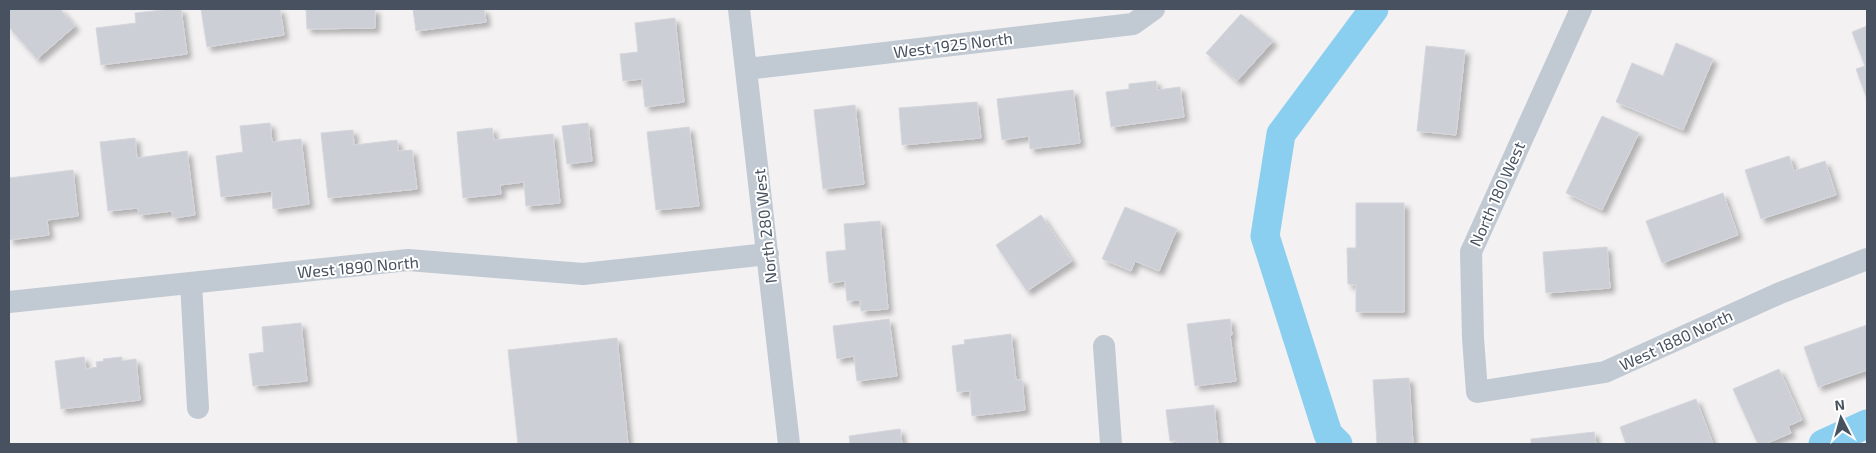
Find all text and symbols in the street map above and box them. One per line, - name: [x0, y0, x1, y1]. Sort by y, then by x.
- street label: West 1925 North: [892, 28, 1014, 61]
- street label: North 180 West: [1465, 139, 1528, 249]
- street label: North 280 West: [749, 168, 780, 284]
- street label: West 1890 North: [296, 252, 419, 281]
- street label: West 1880 North: [1616, 305, 1735, 374]
- north arrow: [1816, 393, 1866, 443]
- text: N: [1834, 396, 1846, 414]

